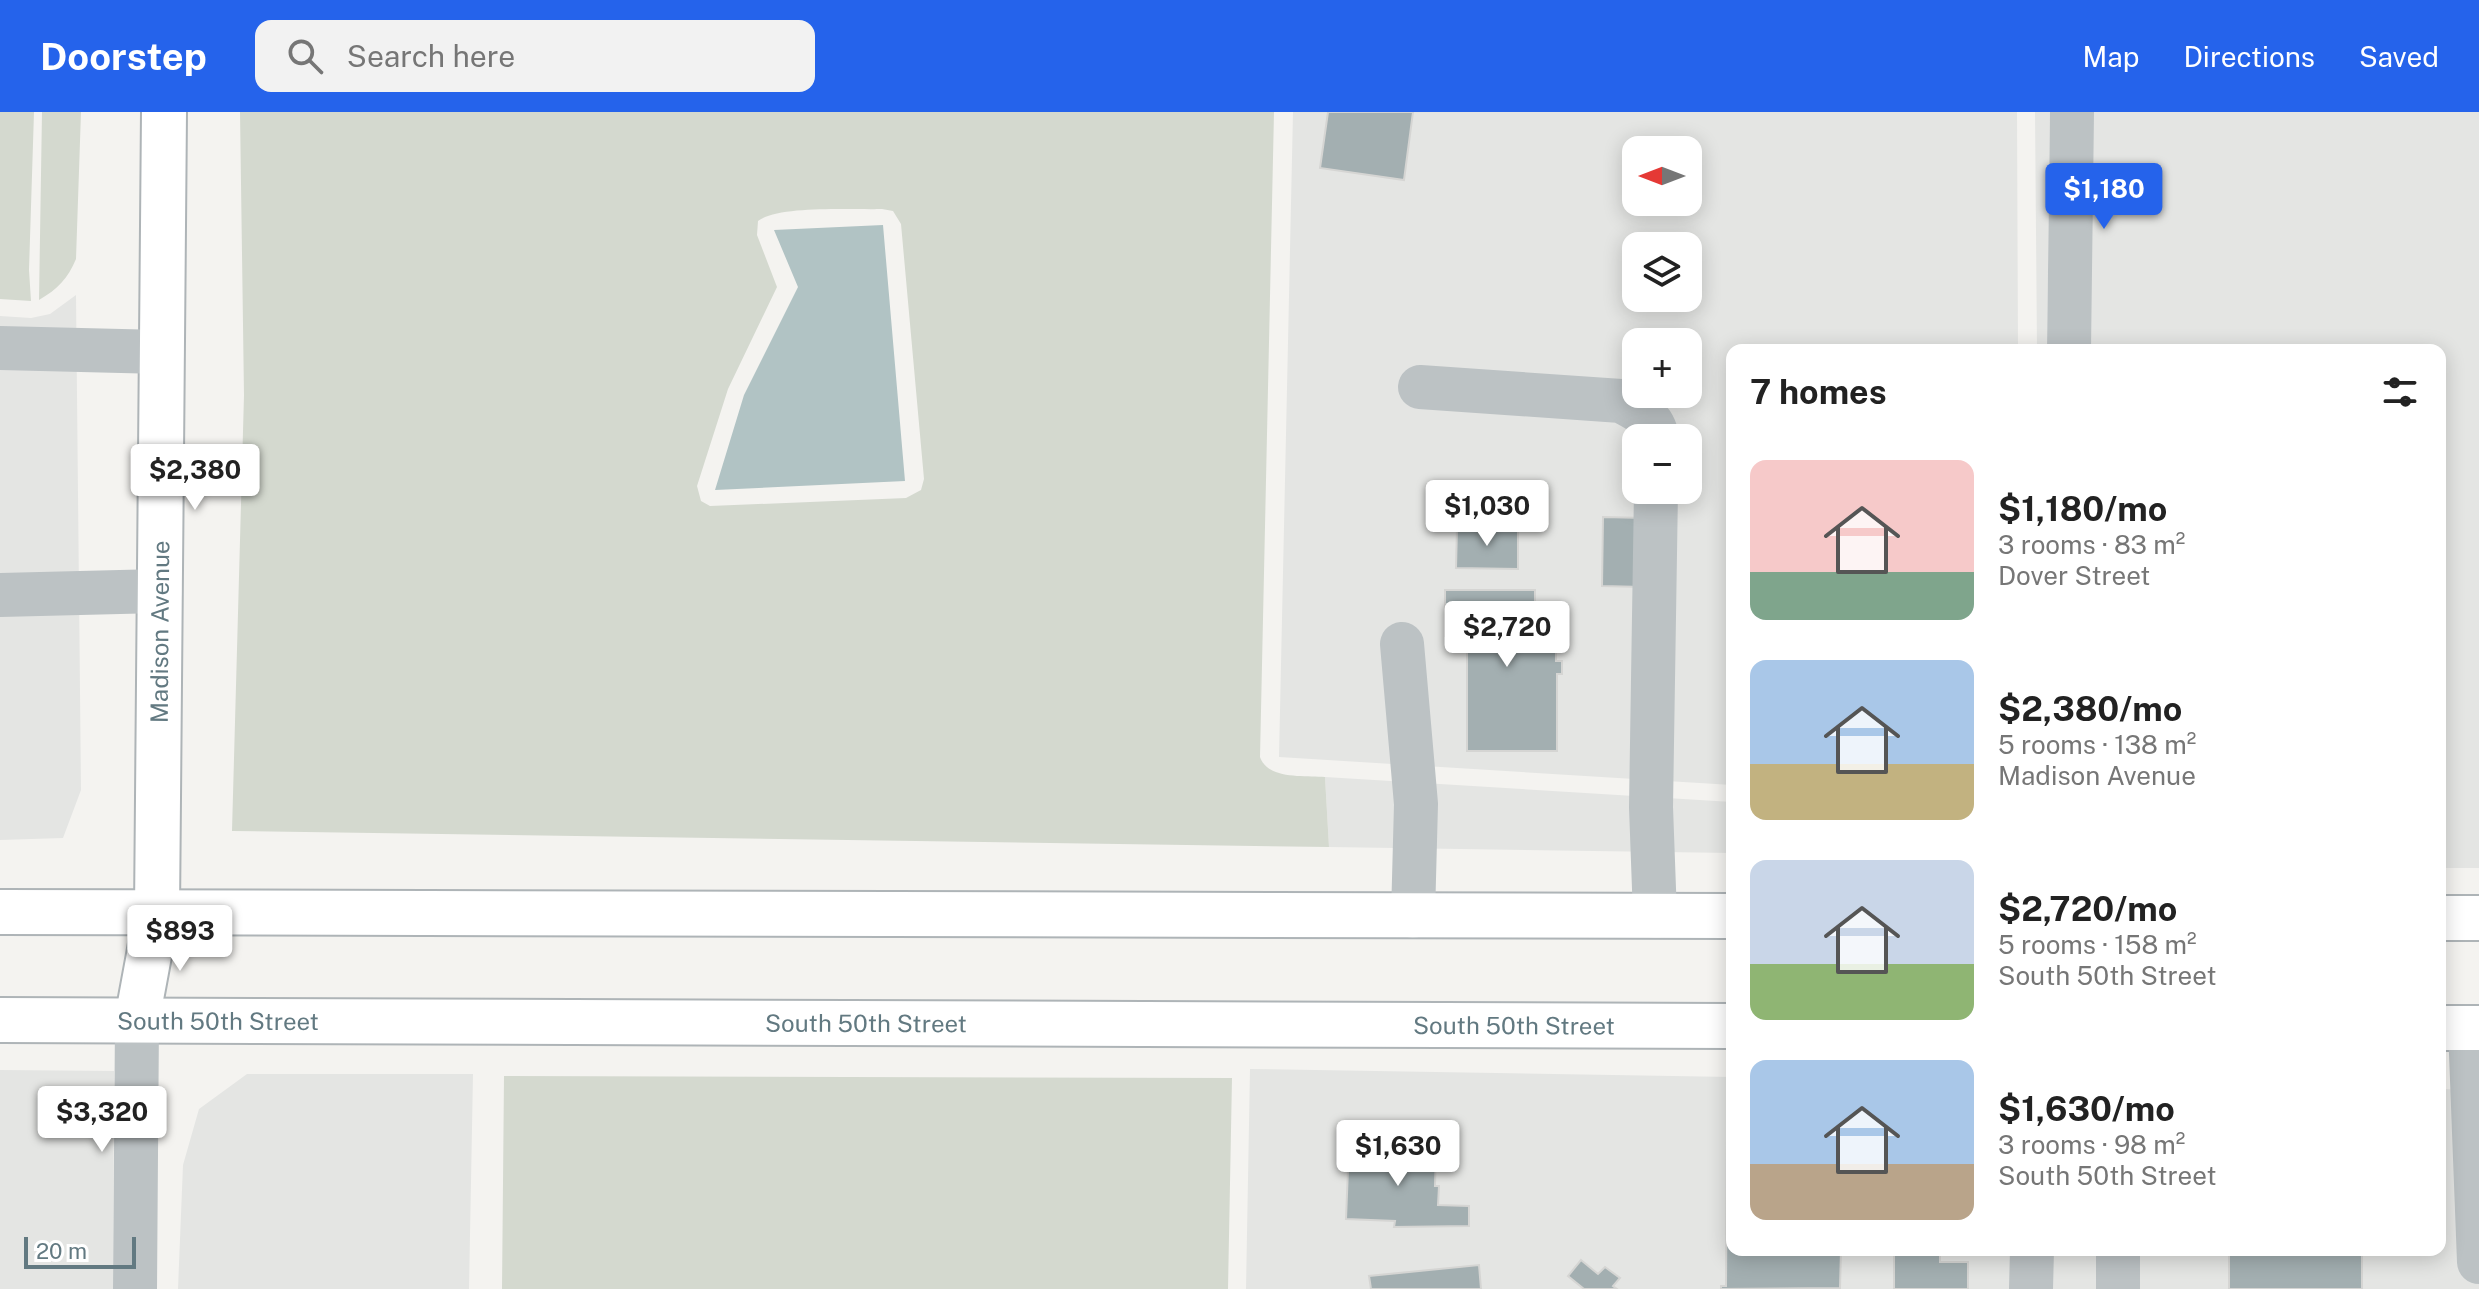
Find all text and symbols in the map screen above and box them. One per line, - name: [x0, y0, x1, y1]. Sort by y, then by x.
- search box: [255, 20, 815, 92]
- text: Doorstep: [40, 34, 207, 79]
- icon: search: [283, 34, 327, 78]
- text: Search here: [347, 38, 515, 74]
- text: Map: [2083, 40, 2139, 73]
- text: Directions: [2183, 40, 2315, 73]
- text: Saved: [2359, 40, 2439, 73]
- north arrow: [1622, 136, 1702, 216]
- map controls: [1622, 136, 1702, 504]
- pin: $1,180: [2039, 163, 2169, 231]
- text: $1,180: [2063, 173, 2145, 204]
- button: layers: [1622, 232, 1702, 312]
- button: +: [1622, 328, 1702, 408]
- icon: filters: [2378, 370, 2422, 414]
- text: 7 homes: [1750, 372, 1887, 412]
- button: −: [1622, 424, 1702, 504]
- pin: $2,380: [130, 444, 260, 512]
- text: $2,380: [149, 454, 241, 485]
- pin: $1,030: [1422, 480, 1552, 548]
- text: $1,180/mo: [1998, 489, 2167, 529]
- text: $1,030: [1444, 490, 1530, 521]
- icon: home: [1814, 492, 1910, 588]
- text: 3 rooms · 83 m²: [1998, 529, 2185, 560]
- street label: Madison Avenue: [145, 540, 174, 723]
- text: Dover Street: [1998, 560, 2150, 591]
- pin: $2,720: [1442, 601, 1572, 669]
- text: $2,720: [1463, 611, 1551, 642]
- text: $2,380/mo: [1998, 689, 2182, 729]
- icon: home: [1814, 692, 1910, 788]
- text: 5 rooms · 138 m²: [1998, 729, 2196, 760]
- text: Madison Avenue: [1998, 760, 2196, 791]
- text: $2,720/mo: [1998, 889, 2177, 929]
- icon: home: [1814, 892, 1910, 988]
- pin: $893: [133, 905, 227, 973]
- text: $893: [145, 915, 215, 946]
- text: 5 rooms · 158 m²: [1998, 929, 2197, 960]
- text: South 50th Street: [1998, 960, 2217, 991]
- street label: South 50th Street: [117, 1006, 319, 1035]
- street label: South 50th Street: [765, 1009, 967, 1037]
- street label: South 50th Street: [1413, 1011, 1615, 1040]
- pin: $3,320: [37, 1086, 167, 1154]
- text: $1,630/mo: [1998, 1089, 2175, 1129]
- icon: home: [1814, 1092, 1910, 1188]
- text: $3,320: [56, 1096, 148, 1127]
- pin: $1,630: [1333, 1120, 1463, 1188]
- text: 3 rooms · 98 m²: [1998, 1129, 2185, 1160]
- text: $1,630: [1354, 1130, 1442, 1161]
- text: South 50th Street: [1998, 1160, 2217, 1191]
- scale bar: [24, 1233, 136, 1269]
- text: 20 m: [36, 1238, 87, 1264]

